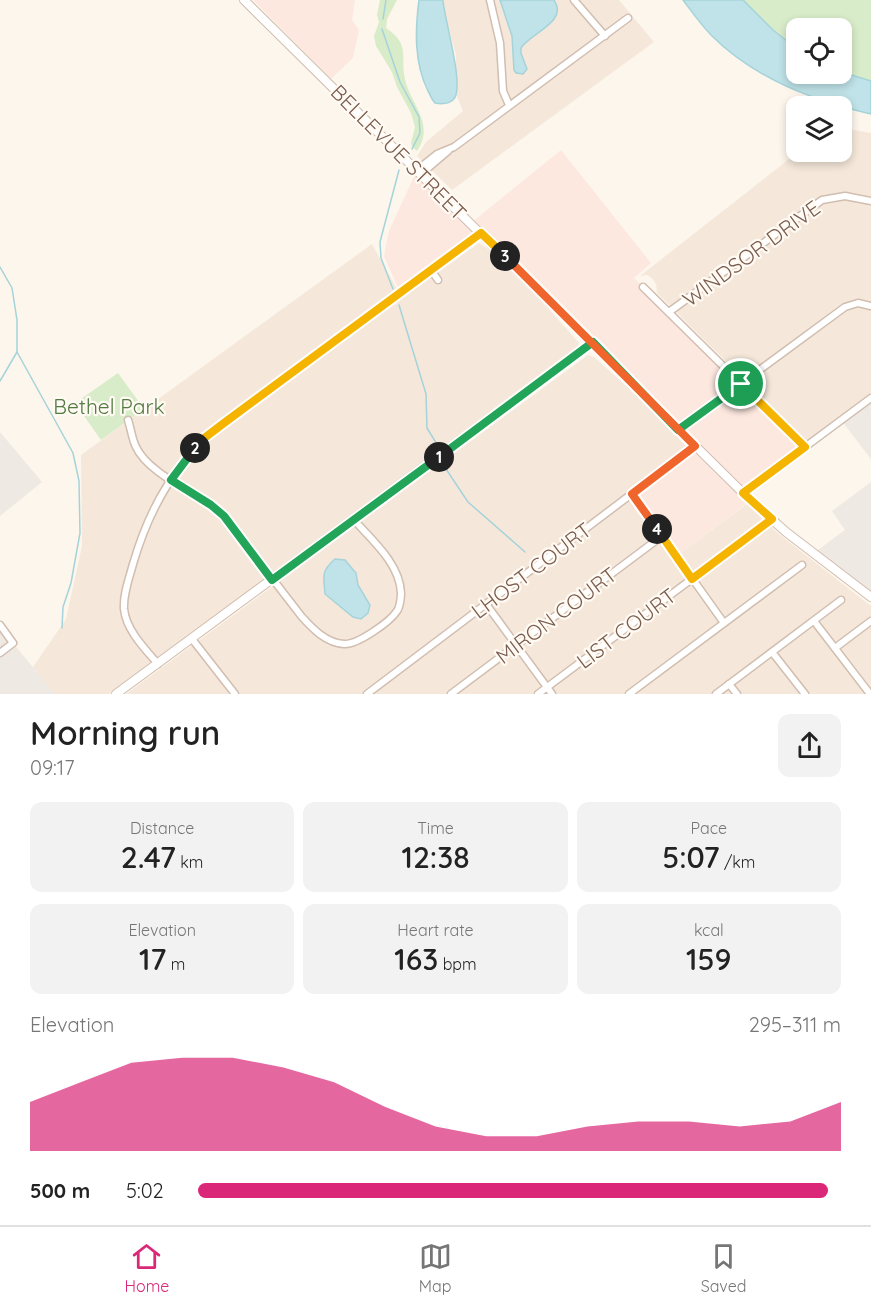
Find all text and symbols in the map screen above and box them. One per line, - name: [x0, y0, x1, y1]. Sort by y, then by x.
- map controls: [786, 18, 852, 162]
- button: locate: [786, 18, 852, 84]
- street label: BELLEVUE STREET: [326, 79, 472, 225]
- button: layers: [786, 96, 852, 162]
- street label: WINDSOR DRIVE: [677, 194, 825, 312]
- pin: 3: [490, 241, 520, 271]
- text: 3: [501, 246, 509, 266]
- pin: [715, 358, 766, 409]
- icon: arrive: [724, 367, 757, 400]
- park label: Bethel Park: [53, 393, 165, 419]
- pin: 2: [180, 433, 210, 463]
- text: 2: [190, 438, 200, 458]
- pin: 1: [424, 442, 454, 472]
- text: 1: [436, 447, 442, 467]
- pin: 4: [642, 514, 672, 544]
- street label: LHOST COURT: [466, 516, 596, 624]
- text: 4: [652, 519, 662, 539]
- street label: MIRON COURT: [490, 561, 622, 669]
- street label: LIST COURT: [571, 582, 681, 674]
- text: Morning run: [30, 712, 220, 753]
- button: share: [778, 714, 841, 777]
- text: 09:17: [30, 755, 74, 780]
- text: Distance: [130, 818, 194, 838]
- text: Time: [417, 818, 454, 838]
- text: Pace: [691, 818, 727, 838]
- text: 2.47: [121, 838, 176, 876]
- text: 12:38: [401, 838, 470, 876]
- text: 5:07: [662, 838, 720, 876]
- text: km: [176, 852, 203, 872]
- text: /km: [720, 852, 755, 872]
- text: Elevation: [128, 920, 196, 940]
- text: Heart rate: [397, 920, 474, 940]
- text: kcal: [694, 920, 724, 940]
- text: 17: [139, 940, 166, 978]
- text: 163: [394, 940, 438, 978]
- text: 159: [686, 940, 732, 978]
- text: m: [166, 954, 185, 974]
- text: bpm: [438, 954, 477, 974]
- text: Elevation: [30, 1012, 114, 1037]
- text: 295–311 m: [749, 1012, 841, 1037]
- text: 500 m: [30, 1178, 90, 1203]
- text: 5:02: [126, 1178, 164, 1203]
- tab: Home: [125, 1240, 169, 1296]
- tab: Map: [419, 1240, 452, 1296]
- tab: Saved: [701, 1240, 746, 1296]

